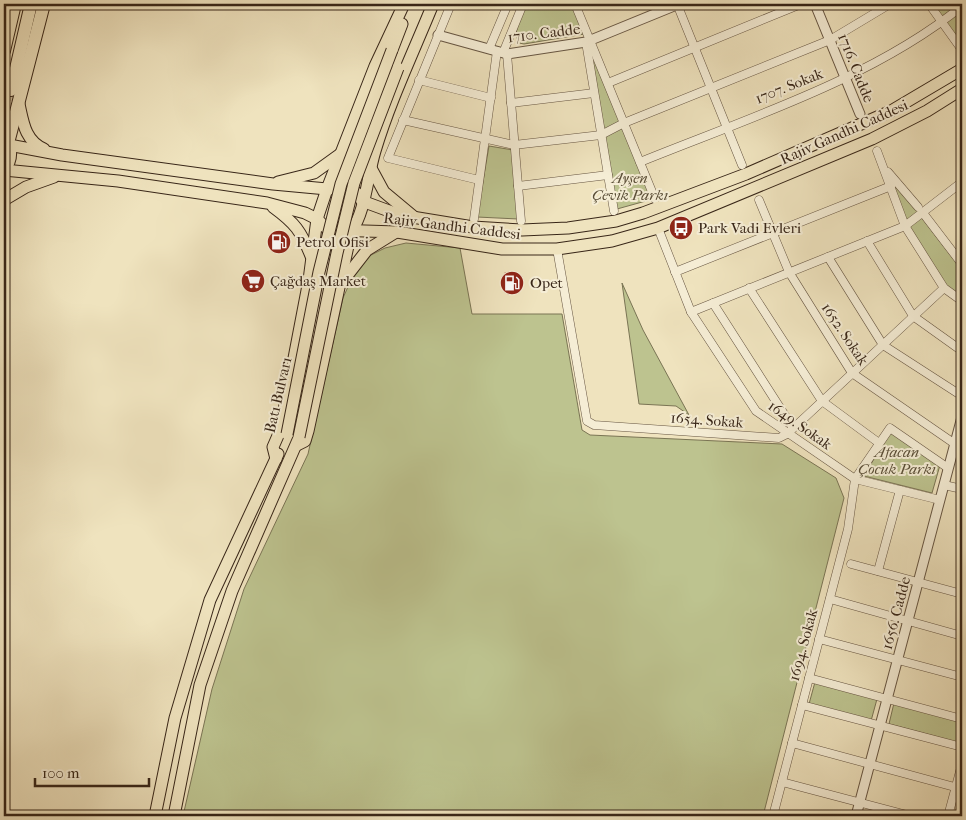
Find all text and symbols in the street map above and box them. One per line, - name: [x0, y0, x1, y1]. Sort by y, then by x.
- street label: 1710. Cadde: [507, 20, 582, 46]
- street label: 1716. Cadde: [834, 31, 878, 106]
- street label: 1707. Sokak: [752, 64, 826, 108]
- street label: Rajiv Gandhi Caddesi: [777, 95, 911, 168]
- park label: Ayşen Çevik Parkı: [592, 169, 668, 204]
- street label: Rajiv Gandhi Caddesi: [382, 209, 522, 243]
- bus stop icon: Park Vadi Evleri: [668, 215, 694, 241]
- place label: Park Vadi Evleri: [698, 219, 802, 237]
- fuel station icon: Petrol Ofisi: [266, 229, 292, 255]
- place label: Petrol Ofisi: [296, 233, 369, 251]
- supermarket icon: Çağdaş Market: [240, 268, 266, 294]
- fuel station icon: Opet: [499, 270, 525, 296]
- place label: Çağdaş Market: [270, 272, 367, 290]
- place label: Opet: [530, 274, 564, 292]
- street label: 1652. Sokak: [818, 299, 873, 369]
- street label: Batı Bulvarı: [261, 355, 296, 435]
- street label: 1649. Sokak: [765, 396, 836, 454]
- street label: 1654. Sokak: [670, 408, 744, 432]
- park label: Afacan Çocuk Parkı: [858, 443, 936, 478]
- street label: 1656. Cadde: [878, 574, 915, 652]
- street label: 1694. Sokak: [785, 607, 821, 683]
- scale bar: [35, 755, 149, 787]
- text: 100 m: [42, 764, 80, 782]

